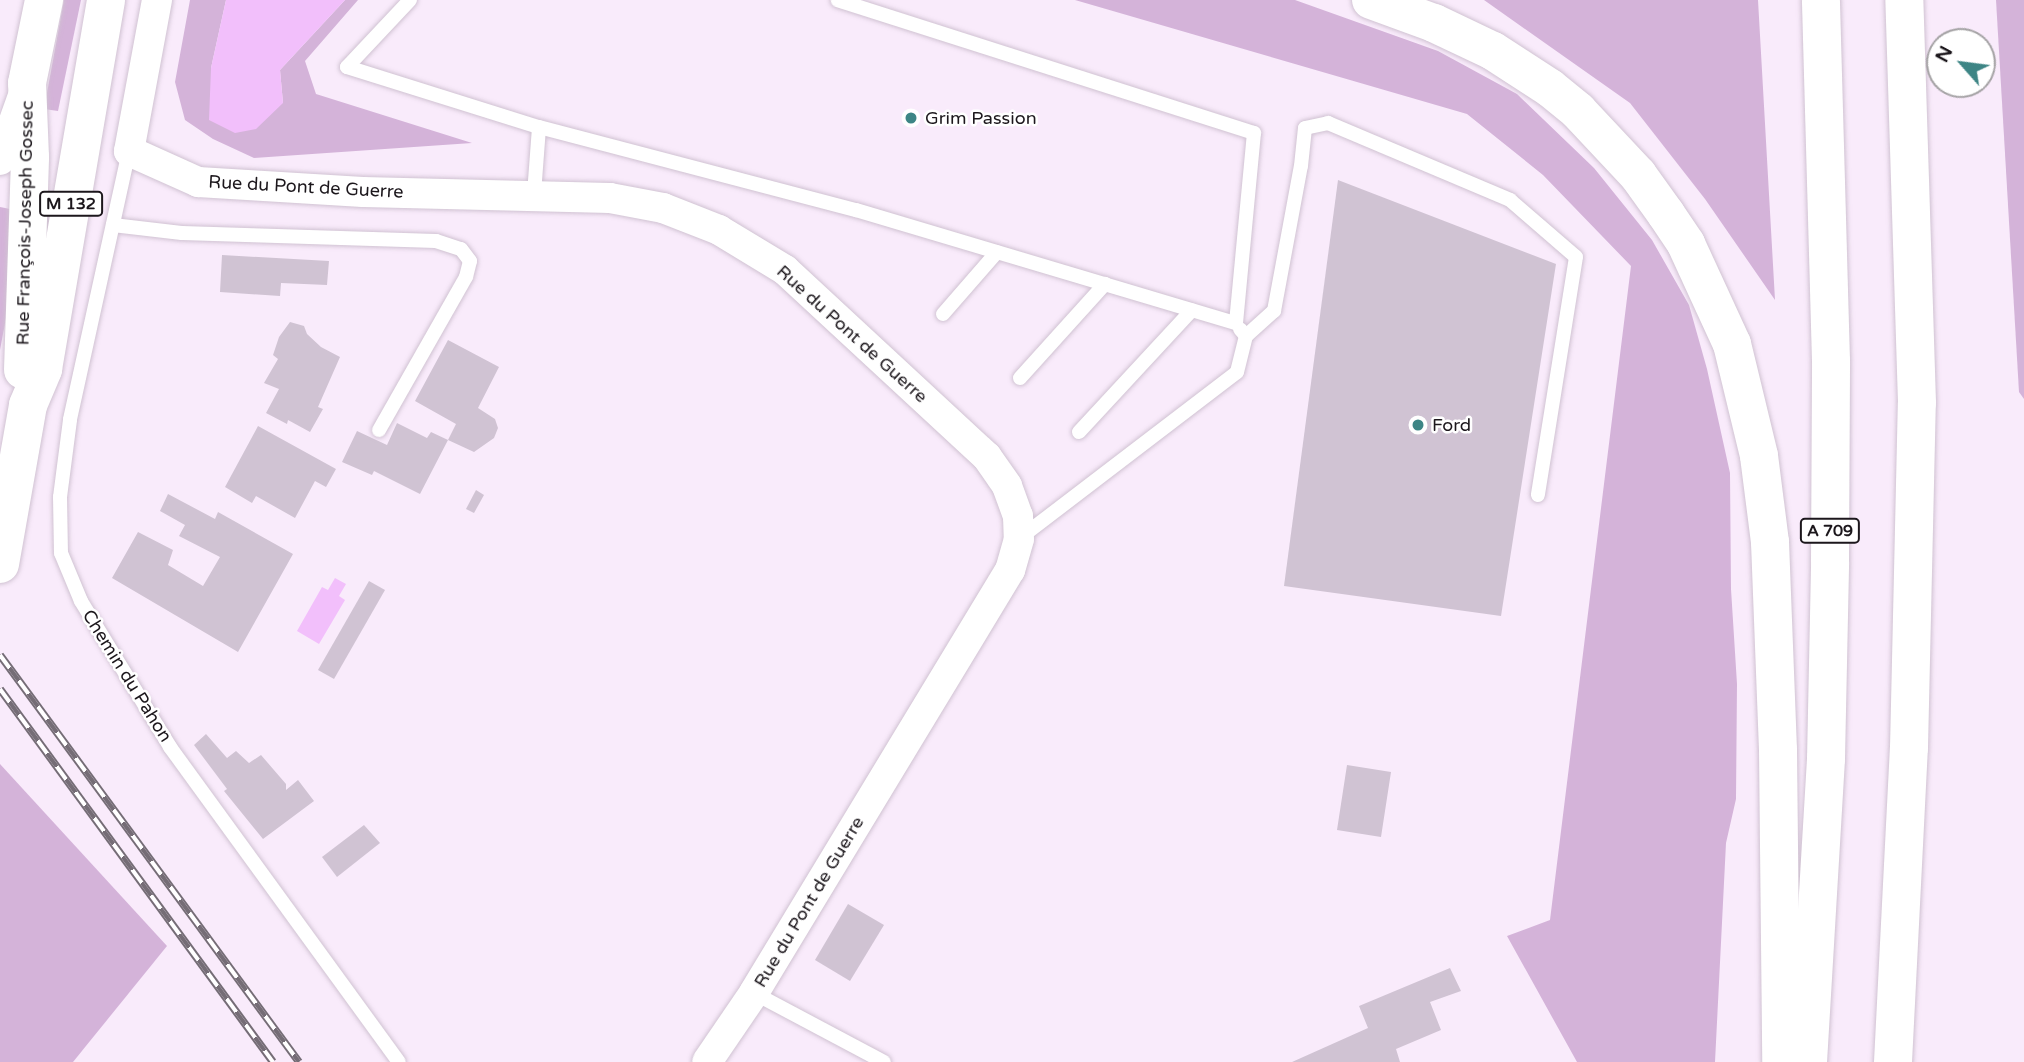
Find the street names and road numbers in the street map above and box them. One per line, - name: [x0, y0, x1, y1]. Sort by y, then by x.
- street label: Rue François-Joseph Gossec: [12, 100, 38, 346]
- street label: Rue du Pont de Guerre: [208, 171, 404, 203]
- road number: M 132: [38, 192, 104, 216]
- street label: Rue du Pont de Guerre: [772, 261, 932, 407]
- road number: A 709: [1798, 518, 1862, 544]
- street label: Chemin du Pahon: [78, 606, 176, 746]
- street label: Rue du Pont de Guerre: [749, 813, 869, 991]

